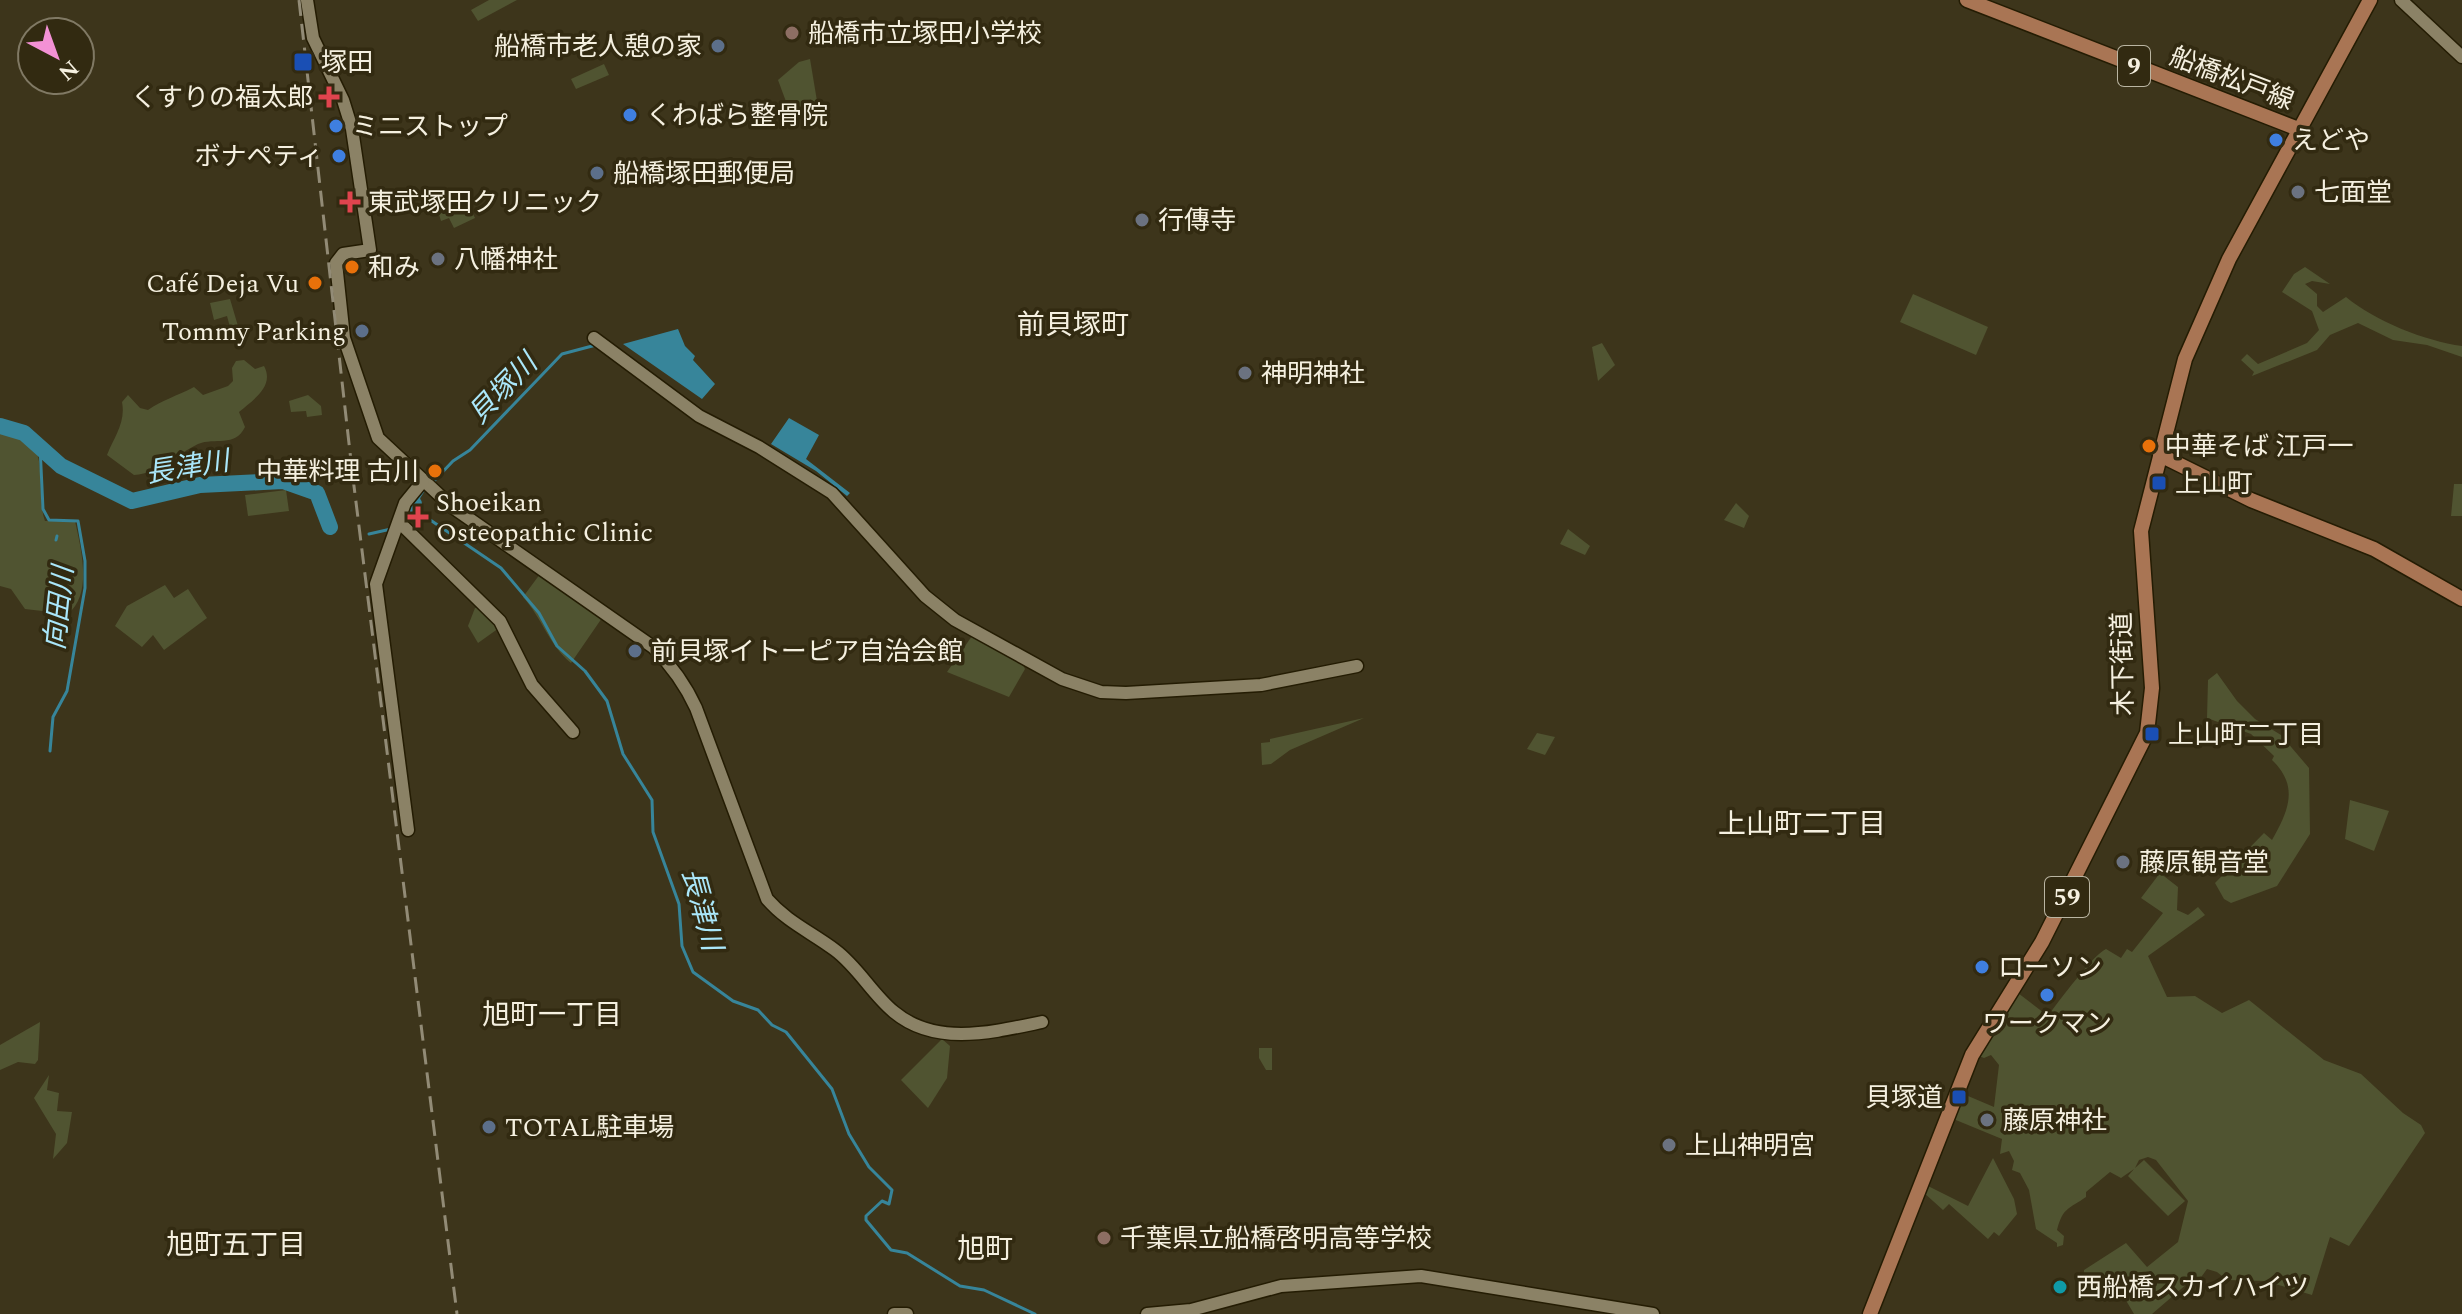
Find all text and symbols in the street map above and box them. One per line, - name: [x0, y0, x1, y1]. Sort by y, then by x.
- place label: 船橋市立塚田小学校: [808, 14, 1042, 54]
- north arrow: [16, 16, 96, 96]
- marker: 船橋市立塚田小学校: [783, 24, 801, 42]
- place label: 船橋市老人憩の家: [494, 27, 702, 67]
- marker: 船橋市老人憩の家: [709, 37, 727, 55]
- street label: 船橋松戸線: [2164, 37, 2299, 121]
- place label: 塚田: [321, 43, 373, 83]
- road number: 9: [2118, 46, 2150, 86]
- marker: 塚田: [292, 51, 314, 73]
- text: N: [51, 52, 86, 88]
- place label: くすりの福太郎: [131, 78, 313, 118]
- marker: くすりの福太郎: [320, 88, 338, 106]
- place label: くわばら整骨院: [646, 96, 828, 136]
- marker: くわばら整骨院: [621, 106, 639, 124]
- place label: ミニストップ: [352, 107, 508, 147]
- marker: ミニストップ: [327, 117, 345, 135]
- place label: えどや: [2292, 121, 2370, 161]
- marker: えどや: [2267, 131, 2285, 149]
- place label: ボナペティ: [195, 137, 323, 177]
- marker: ボナペティ: [330, 147, 348, 165]
- place label: 船橋塚田郵便局: [613, 154, 795, 194]
- marker: 船橋塚田郵便局: [588, 164, 606, 182]
- place label: 七面堂: [2314, 173, 2392, 213]
- place label: 東武塚田クリニック: [368, 183, 602, 223]
- marker: 七面堂: [2289, 183, 2307, 201]
- marker: 東武塚田クリニック: [339, 191, 361, 213]
- place label: 行傳寺: [1158, 201, 1236, 241]
- marker: 行傳寺: [1133, 211, 1151, 229]
- place label: 八幡神社: [454, 240, 558, 280]
- place label: 和み: [368, 248, 420, 288]
- marker: 八幡神社: [429, 250, 447, 268]
- marker: 和み: [343, 258, 361, 276]
- place label: Café Deja Vu: [146, 264, 299, 304]
- marker: Café Deja Vu: [306, 274, 324, 292]
- district label: 前貝塚町: [1017, 304, 1129, 347]
- place label: Tommy Parking: [162, 312, 346, 352]
- marker: Tommy Parking: [353, 322, 371, 340]
- water label: 貝塚川: [458, 342, 550, 434]
- place label: 神明神社: [1261, 354, 1365, 394]
- marker: 神明神社: [1236, 364, 1254, 382]
- place label: 中華そば 江戸一: [2165, 427, 2354, 467]
- marker: 中華そば 江戸一: [2140, 437, 2158, 455]
- water label: 長津川: [142, 439, 235, 495]
- place label: 中華料理 古川: [256, 452, 419, 492]
- marker: 中華料理 古川: [426, 462, 444, 480]
- place label: 上山町: [2175, 464, 2253, 504]
- marker: 上山町: [2150, 474, 2168, 492]
- place label: Shoeikan Osteopathic Clinic: [436, 483, 653, 553]
- marker: Shoeikan Osteopathic Clinic: [407, 506, 429, 528]
- water label: 向田川: [34, 561, 86, 652]
- street label: 木下街道: [2102, 612, 2144, 716]
- place label: 前貝塚イトーピア自治会館: [651, 632, 963, 672]
- marker: 前貝塚イトーピア自治会館: [626, 642, 644, 660]
- place label: 上山町二丁目: [2168, 715, 2324, 755]
- marker: 上山町二丁目: [2143, 725, 2161, 743]
- district label: 上山町二丁目: [1718, 803, 1886, 846]
- place label: 藤原観音堂: [2139, 843, 2269, 883]
- marker: 藤原観音堂: [2114, 853, 2132, 871]
- water label: 長津川: [670, 863, 734, 958]
- road number: 59: [2045, 877, 2089, 917]
- place label: ローソン: [1998, 948, 2102, 988]
- marker: ローソン: [1973, 958, 1991, 976]
- marker: ワークマン: [2038, 986, 2056, 1004]
- district label: 旭町一丁目: [482, 994, 622, 1037]
- place label: ワークマン: [1982, 1004, 2112, 1044]
- place label: 貝塚道: [1865, 1078, 1943, 1118]
- marker: 貝塚道: [1950, 1088, 1968, 1106]
- place label: 藤原神社: [2003, 1101, 2107, 1141]
- place label: TOTAL駐車場: [505, 1108, 674, 1148]
- marker: 藤原神社: [1978, 1111, 1996, 1129]
- marker: TOTAL駐車場: [480, 1118, 498, 1136]
- place label: 上山神明宮: [1685, 1126, 1815, 1166]
- marker: 上山神明宮: [1660, 1136, 1678, 1154]
- place label: 千葉県立船橋啓明高等学校: [1120, 1219, 1432, 1259]
- district label: 旭町五丁目: [166, 1224, 306, 1267]
- district label: 旭町: [957, 1228, 1013, 1271]
- marker: 千葉県立船橋啓明高等学校: [1095, 1229, 1113, 1247]
- place label: 西船橋スカイハイツ: [2076, 1268, 2309, 1308]
- marker: 西船橋スカイハイツ: [2051, 1278, 2069, 1296]

